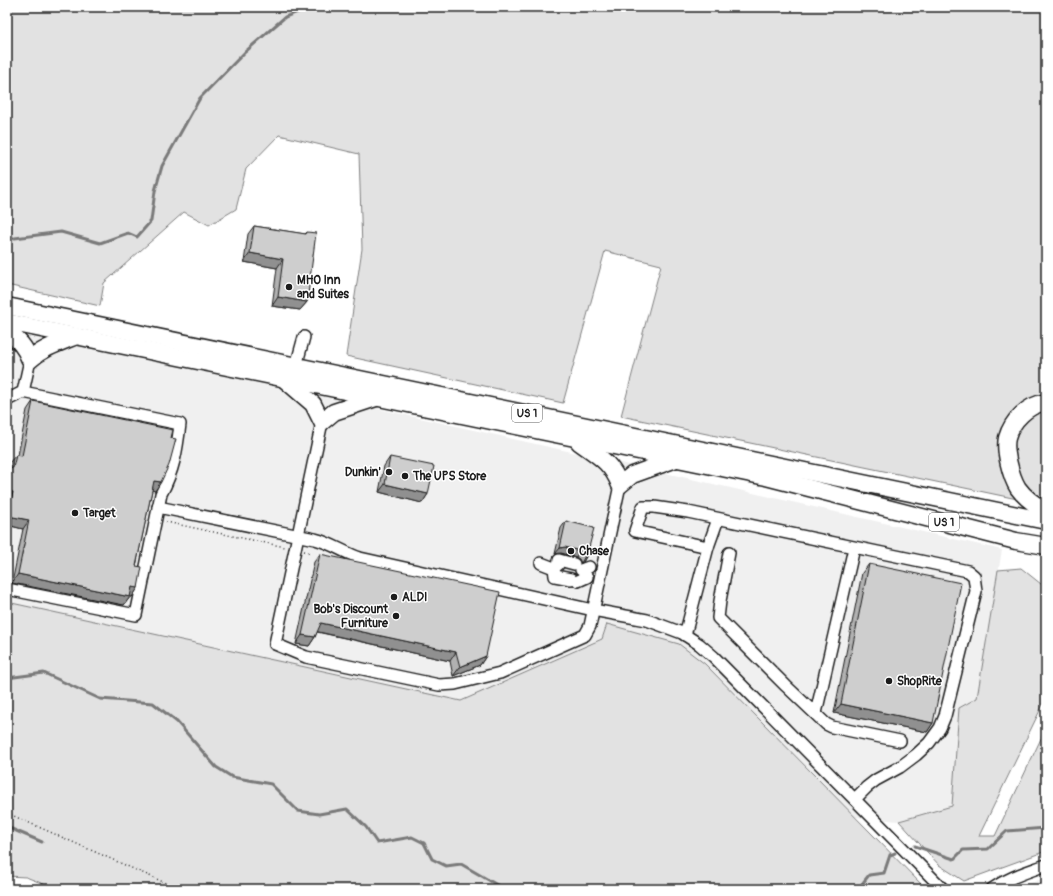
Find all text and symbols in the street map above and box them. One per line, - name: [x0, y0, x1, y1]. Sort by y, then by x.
- place label: MHO Inn and Suites: [297, 273, 349, 302]
- marker: MHO Inn and Suites: [284, 282, 294, 292]
- road number: US 1: [512, 404, 542, 422]
- place label: Dunkin': [345, 465, 381, 480]
- marker: Dunkin': [384, 467, 394, 477]
- place label: The UPS Store: [412, 469, 487, 484]
- marker: The UPS Store: [400, 471, 410, 481]
- place label: Target: [82, 506, 117, 521]
- marker: Target: [70, 508, 80, 518]
- road number: US 1: [929, 513, 959, 531]
- place label: Chase: [579, 544, 610, 559]
- marker: Chase: [566, 546, 576, 556]
- place label: ALDI: [402, 590, 427, 605]
- marker: ALDI: [389, 592, 399, 602]
- place label: Bob's Discount Furniture: [313, 602, 389, 631]
- marker: Bob's Discount Furniture: [391, 611, 401, 621]
- place label: ShopRite: [897, 674, 943, 689]
- marker: ShopRite: [884, 676, 894, 686]

